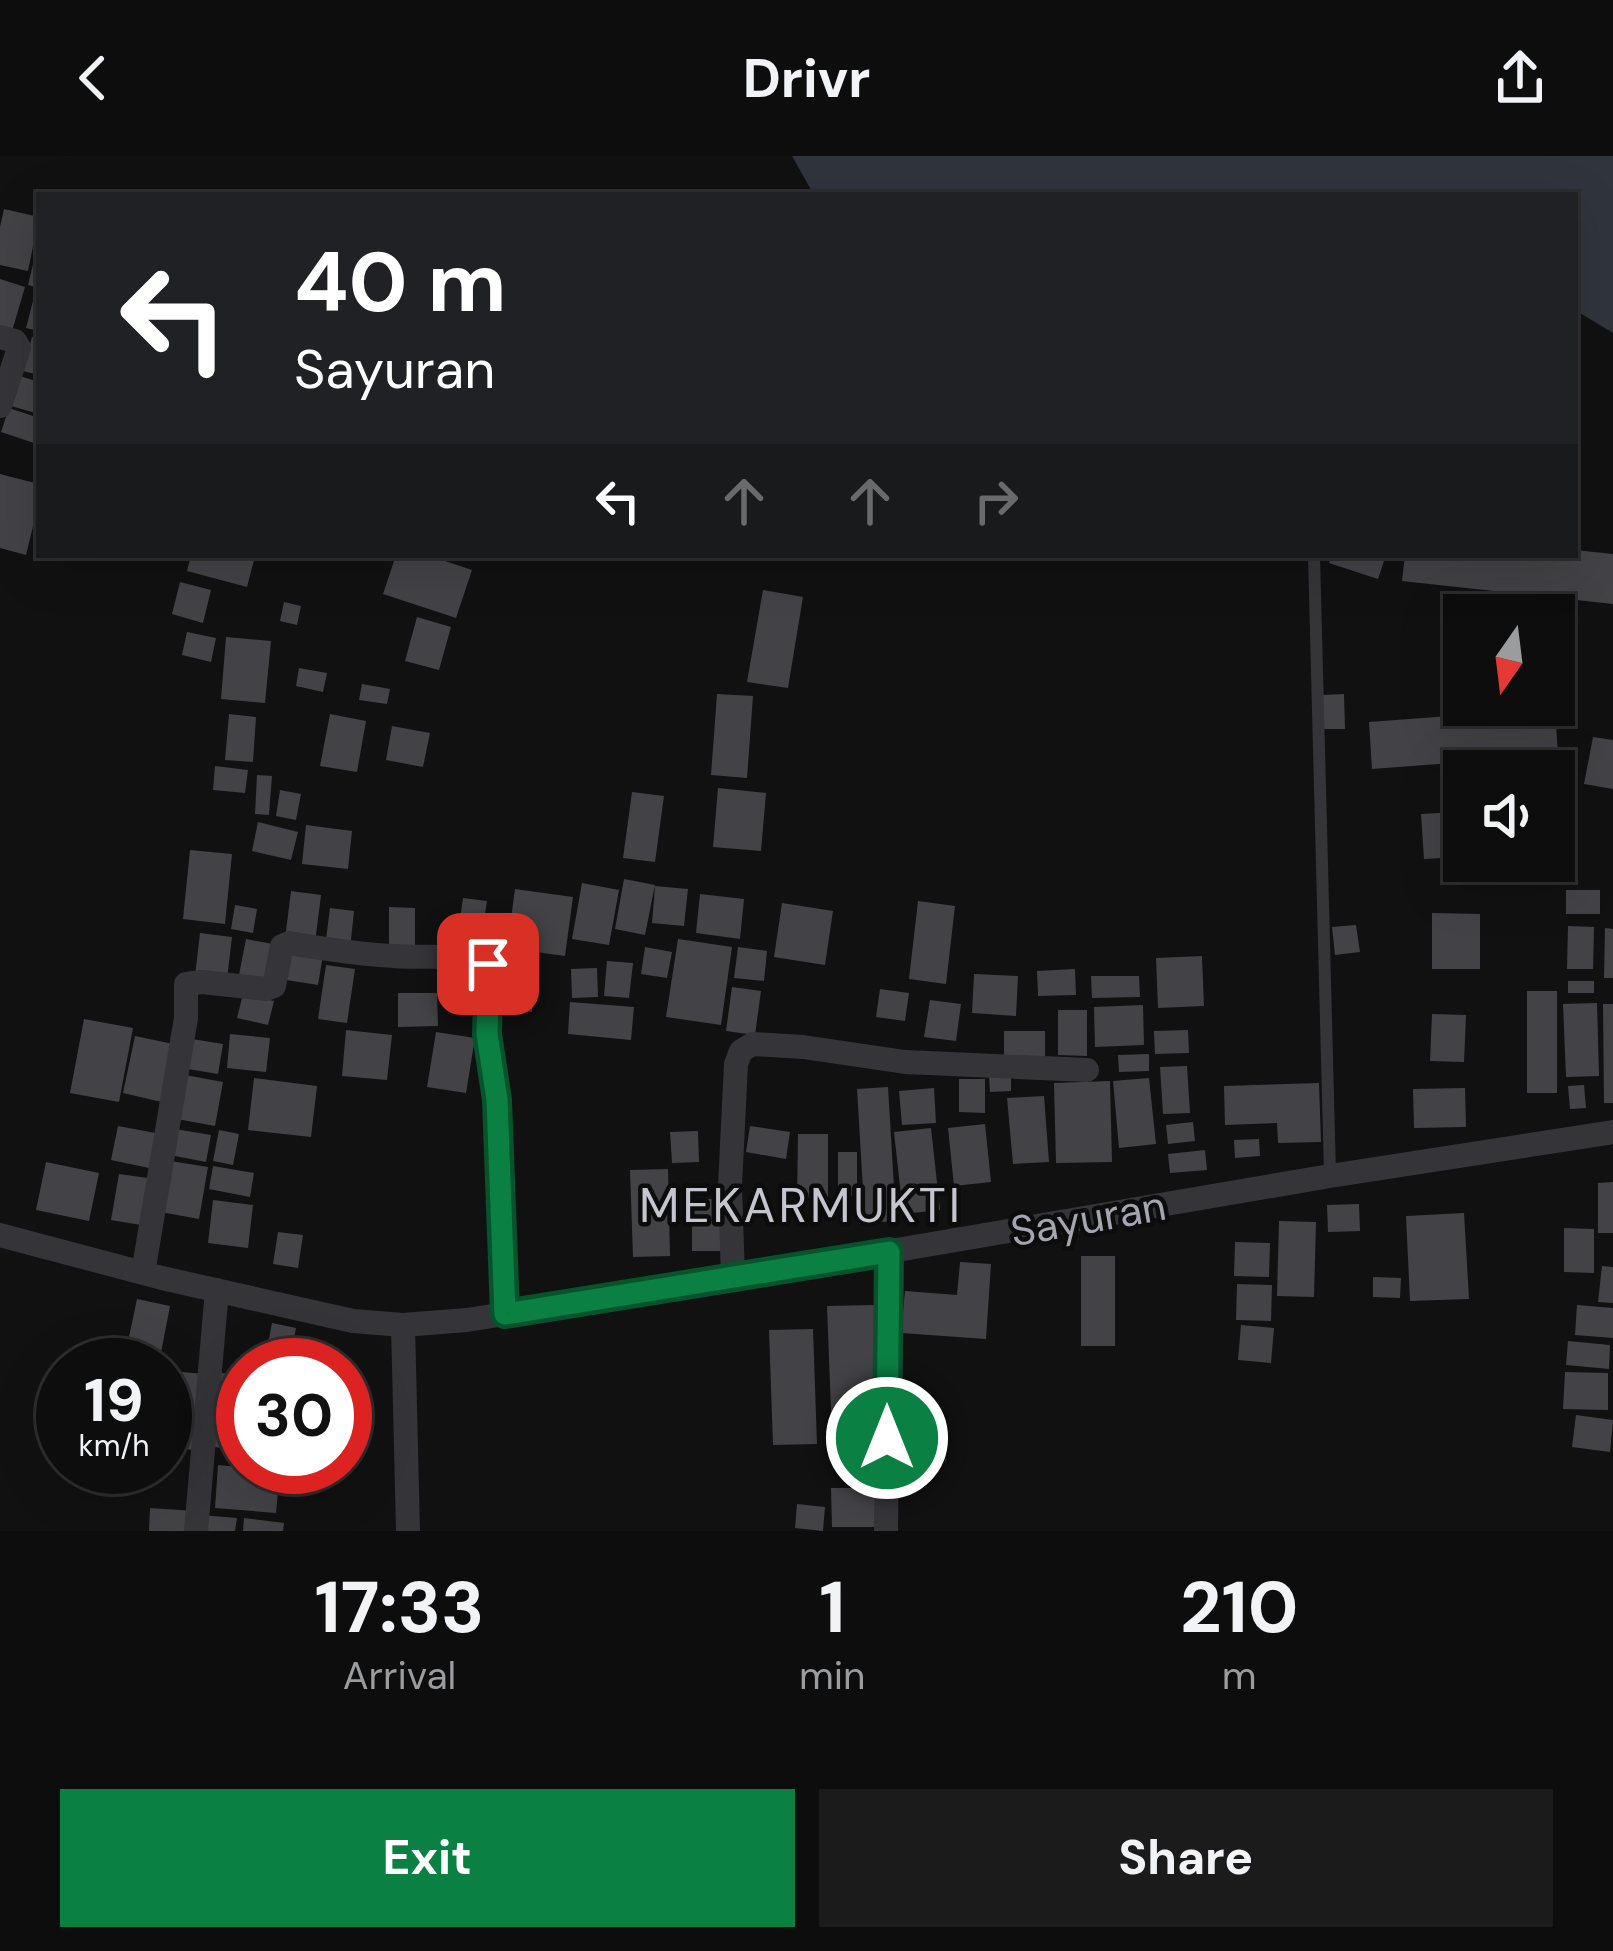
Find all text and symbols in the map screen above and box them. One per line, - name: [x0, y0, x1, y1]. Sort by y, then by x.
- text: Drivr: [743, 43, 870, 114]
- icon: back: [60, 45, 126, 111]
- icon: share: [1487, 45, 1553, 111]
- text: 40 m: [294, 228, 507, 337]
- icon: left: [96, 240, 252, 396]
- text: Sayuran: [294, 334, 495, 405]
- icon: left: [585, 468, 651, 534]
- icon: ahead: [711, 468, 777, 534]
- icon: ahead: [837, 468, 903, 534]
- icon: right: [963, 468, 1029, 534]
- north arrow: [1443, 594, 1575, 726]
- map controls: [1443, 594, 1575, 882]
- button: sound: [1443, 750, 1575, 882]
- pin: [437, 913, 539, 1015]
- icon: arrive: [455, 931, 521, 997]
- district label: MEKARMUKTI: [639, 1174, 963, 1237]
- street label: Sayuran: [1006, 1178, 1170, 1259]
- speed limit sign: 30: [216, 1338, 372, 1494]
- text: 19: [84, 1361, 144, 1440]
- position arrow: [824, 1375, 950, 1501]
- text: km/h: [79, 1426, 149, 1465]
- text: 17:33: [315, 1561, 485, 1654]
- text: 1: [819, 1561, 845, 1654]
- text: 210: [1180, 1561, 1298, 1654]
- text: Arrival: [343, 1650, 456, 1701]
- text: min: [799, 1650, 866, 1701]
- text: m: [1222, 1650, 1257, 1701]
- button: Exit: [60, 1789, 795, 1927]
- button: Share: [819, 1789, 1553, 1927]

